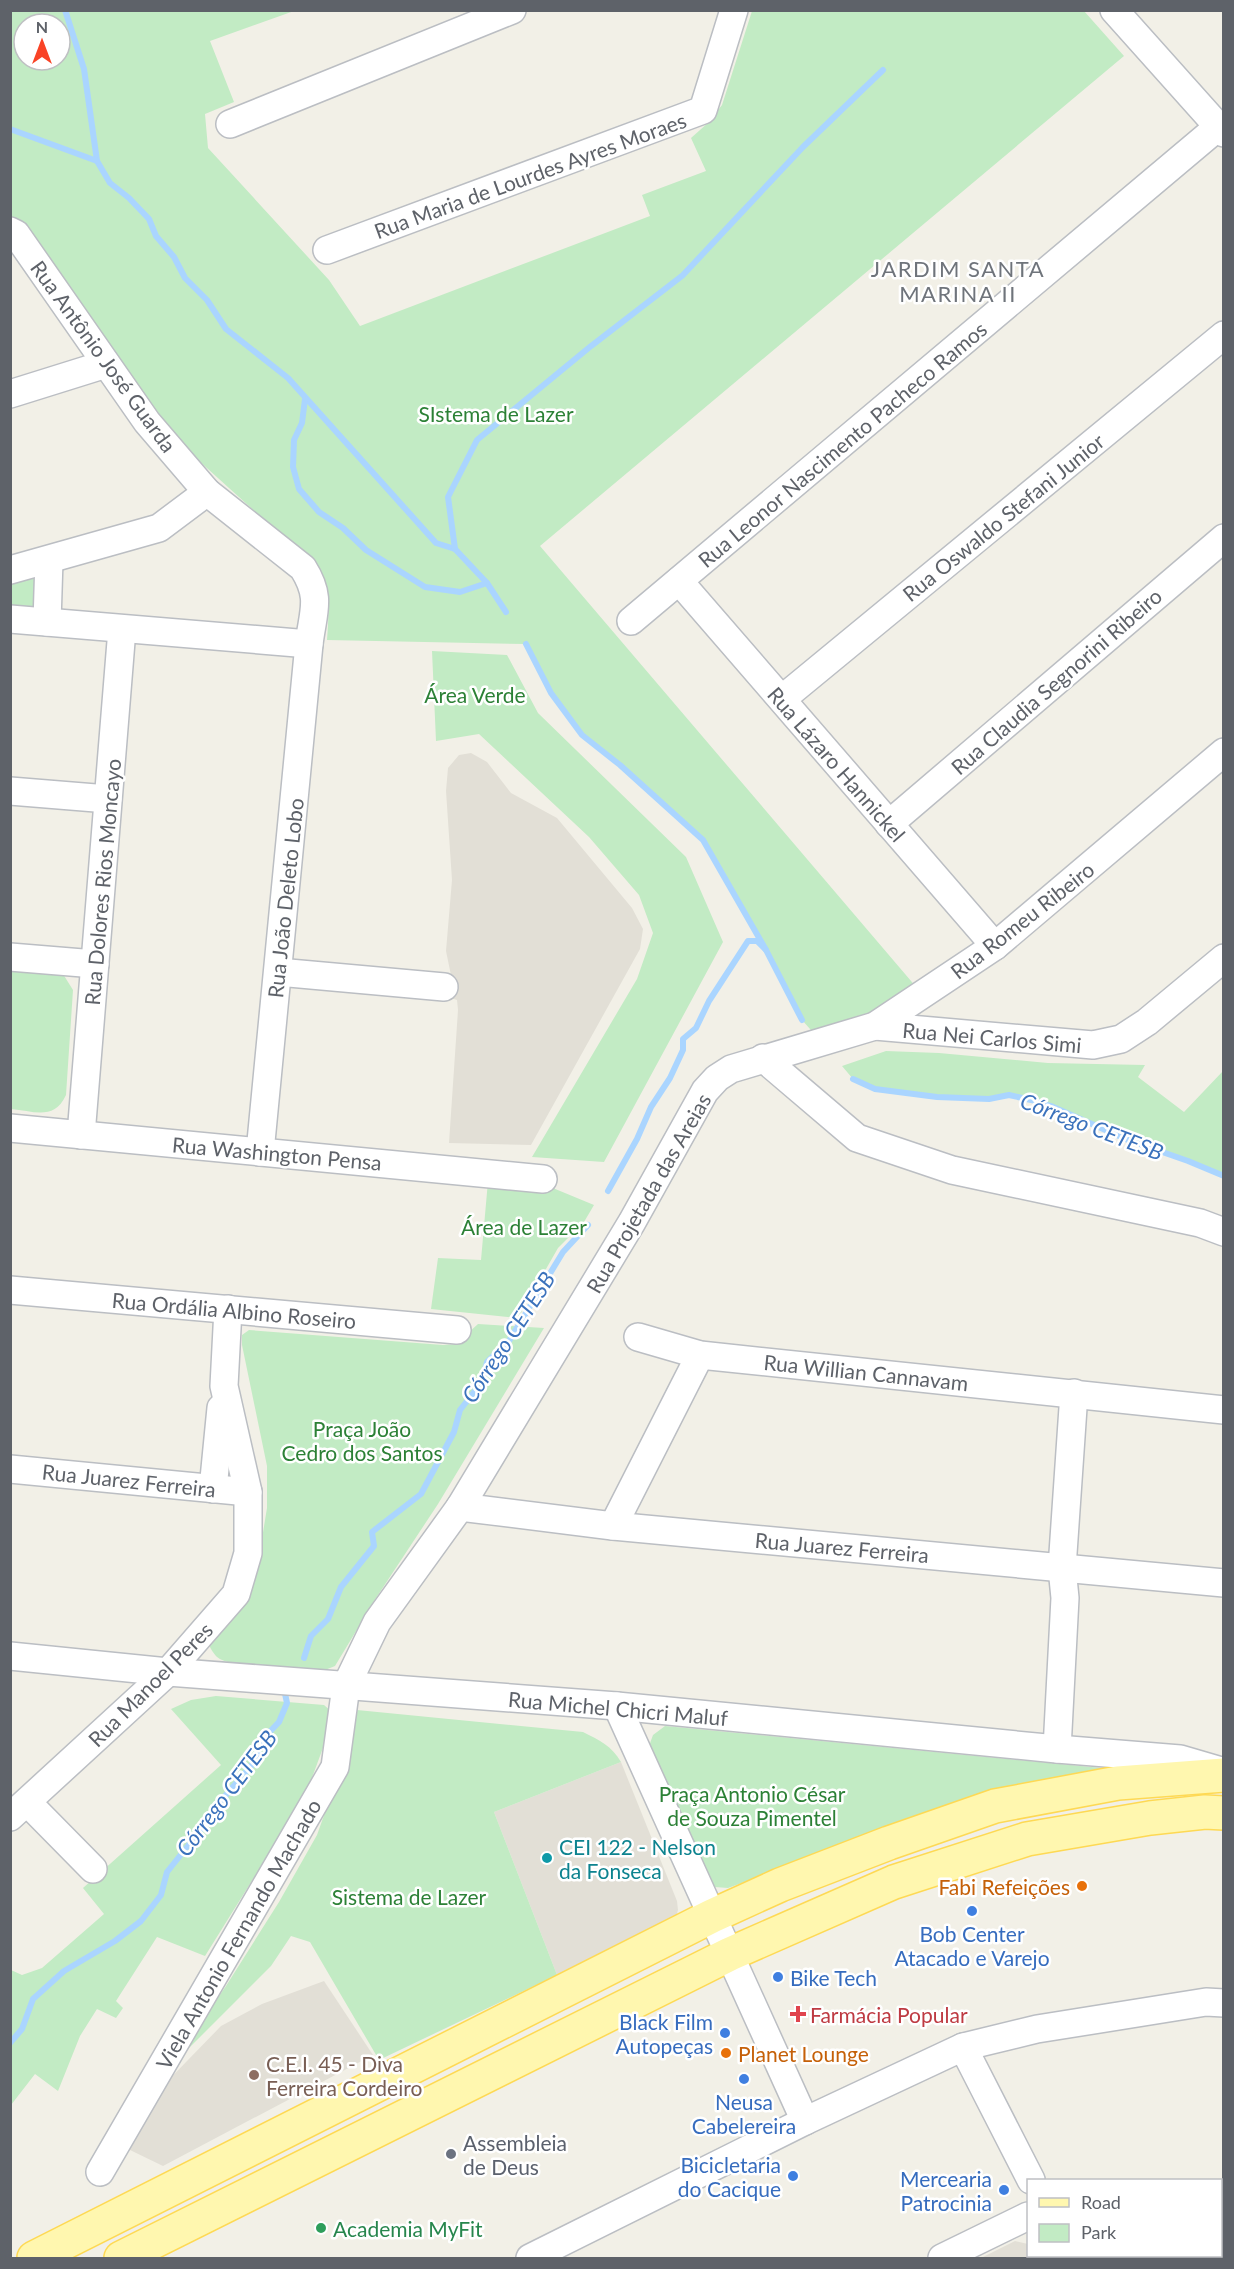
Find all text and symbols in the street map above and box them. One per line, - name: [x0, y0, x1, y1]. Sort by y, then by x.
- north arrow: [12, 12, 72, 72]
- text: N: [36, 17, 48, 36]
- street label: Rua Maria de Lourdes Ayres Moraes: [371, 107, 689, 243]
- street label: Rua Antônio José Guarda: [26, 255, 182, 457]
- district label: JARDIM SANTA MARINA II: [871, 255, 1045, 307]
- street label: Rua Leonor Nascimento Pacheco Ramos: [693, 316, 991, 572]
- park label: SIstema de Lazer: [418, 401, 574, 426]
- street label: Rua Oswaldo Stefani Junior: [897, 428, 1109, 606]
- street label: Rua Claudia Segnorini Ribeiro: [946, 583, 1166, 779]
- park label: Área Verde: [424, 682, 526, 707]
- street label: Rua Lázaro Hannickel: [763, 682, 911, 846]
- street label: Rua Dolores Rios Moncayo: [79, 758, 125, 1006]
- street label: Rua João Deleto Lobo: [262, 797, 308, 999]
- street label: Rua Romeu Ribeiro: [945, 856, 1099, 984]
- street label: Rua Nei Carlos Simi: [901, 1017, 1083, 1057]
- water label: Córrego CETESB: [1017, 1086, 1167, 1166]
- street label: Rua Projetada das Areias: [581, 1089, 715, 1297]
- street label: Rua Washington Pensa: [171, 1131, 383, 1175]
- park label: Área de Lazer: [461, 1214, 587, 1239]
- water label: Córrego CETESB: [456, 1266, 560, 1408]
- street label: Rua Ordália Albino Roseiro: [111, 1287, 357, 1333]
- street label: Rua Willian Cannavam: [762, 1349, 970, 1395]
- park label: Praça João Cedro dos Santos: [281, 1416, 443, 1465]
- street label: Rua Juarez Ferreira: [41, 1458, 217, 1502]
- street label: Rua Juarez Ferreira: [754, 1527, 930, 1567]
- street label: Rua Manoel Peres: [83, 1617, 217, 1751]
- street label: Rua Michel Chicri Maluf: [507, 1686, 729, 1730]
- water label: Córrego CETESB: [170, 1725, 282, 1861]
- park label: Praça Antonio César de Souza Pimentel: [659, 1781, 846, 1830]
- street label: Viela Antonio Fernando Machado: [150, 1794, 326, 2073]
- place label: CEI 122 - Nelson da Fonseca: [559, 1834, 716, 1883]
- marker: CEI 122 - Nelson da Fonseca: [540, 1851, 554, 1865]
- place label: Fabi Refeições: [938, 1874, 1070, 1899]
- marker: Fabi Refeições: [1075, 1879, 1089, 1893]
- park label: Sistema de Lazer: [332, 1884, 487, 1909]
- marker: Bob Center Atacado e Varejo: [965, 1904, 979, 1918]
- place label: Bob Center Atacado e Varejo: [894, 1921, 1050, 1970]
- place label: Bike Tech: [790, 1965, 877, 1990]
- marker: Bike Tech: [771, 1970, 785, 1984]
- place label: Farmácia Popular: [810, 2002, 968, 2027]
- marker: Farmácia Popular: [791, 2007, 805, 2021]
- place label: Black Film Autopeças: [616, 2009, 713, 2058]
- marker: Black Film Autopeças: [718, 2026, 732, 2040]
- place label: Planet Lounge: [738, 2041, 869, 2066]
- marker: Planet Lounge: [719, 2046, 733, 2060]
- place label: C.E.I. 45 - Diva Ferreira Cordeiro: [266, 2051, 422, 2100]
- marker: C.E.I. 45 - Diva Ferreira Cordeiro: [247, 2068, 261, 2082]
- marker: Neusa Cabelereira: [737, 2072, 751, 2086]
- place label: Neusa Cabelereira: [692, 2089, 796, 2138]
- place label: Assembleia de Deus: [463, 2130, 567, 2179]
- marker: Assembleia de Deus: [444, 2147, 458, 2161]
- place label: Bicicletaria do Cacique: [678, 2152, 781, 2201]
- place label: Mercearia Patrocinia: [900, 2166, 992, 2215]
- marker: Bicicletaria do Cacique: [786, 2169, 800, 2183]
- legend: [1027, 2179, 1222, 2257]
- marker: Mercearia Patrocinia: [997, 2183, 1011, 2197]
- text: Road: [1081, 2191, 1121, 2213]
- place label: Academia MyFit: [333, 2216, 483, 2241]
- marker: Academia MyFit: [314, 2221, 328, 2235]
- text: Park: [1081, 2221, 1117, 2243]

